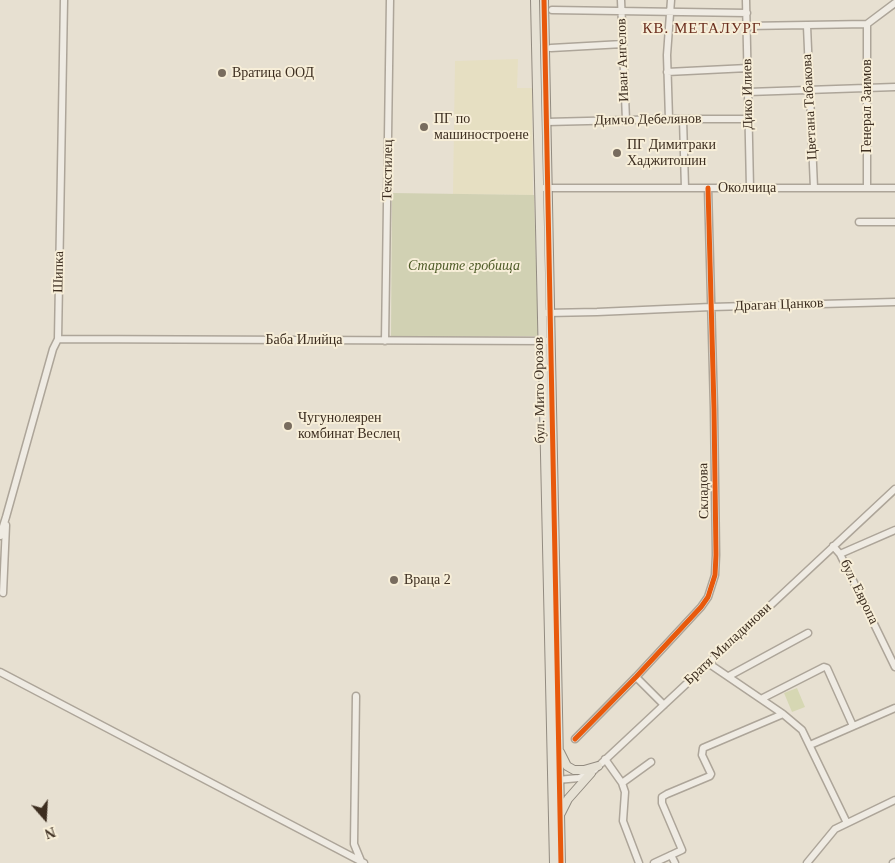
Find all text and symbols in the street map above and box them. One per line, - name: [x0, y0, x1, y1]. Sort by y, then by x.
- street label: Иван Ангелов: [613, 18, 633, 102]
- district label: КВ. МЕТАЛУРГ: [641, 20, 763, 38]
- street label: Цветана Табакова: [799, 54, 821, 160]
- street label: Дико Илиев: [739, 58, 757, 130]
- street label: Генерал Заимов: [859, 59, 875, 153]
- place label: Вратица ООД: [232, 65, 314, 81]
- marker: Вратица ООД: [216, 67, 228, 79]
- place label: ПГ по машиностроене: [434, 111, 529, 144]
- street label: Димчо Дебелянов: [594, 111, 702, 129]
- marker: ПГ по машиностроене: [418, 121, 430, 133]
- place label: ПГ Димитраки Хаджитошин: [627, 137, 716, 170]
- street label: Текстилец: [379, 139, 397, 201]
- marker: ПГ Димитраки Хаджитошин: [611, 147, 623, 159]
- street label: Околчица: [718, 180, 776, 196]
- street label: Шипка: [50, 251, 68, 293]
- park label: Старите гробища: [408, 258, 520, 274]
- street label: Драган Цанков: [734, 295, 824, 315]
- street label: Баба Илийца: [266, 332, 342, 348]
- street label: бул. Мито Орозов: [531, 337, 549, 443]
- place label: Чугунолеярен комбинат Веслец: [298, 410, 400, 442]
- marker: Чугунолеярен комбинат Веслец: [282, 420, 294, 432]
- street label: Складова: [695, 463, 713, 519]
- street label: бул. Европа: [836, 557, 882, 627]
- place label: Враца 2: [404, 572, 451, 588]
- marker: Враца 2: [388, 574, 400, 586]
- street label: Братя Миладинови: [681, 599, 775, 689]
- north arrow: [20, 793, 70, 843]
- text: N: [43, 824, 57, 841]

